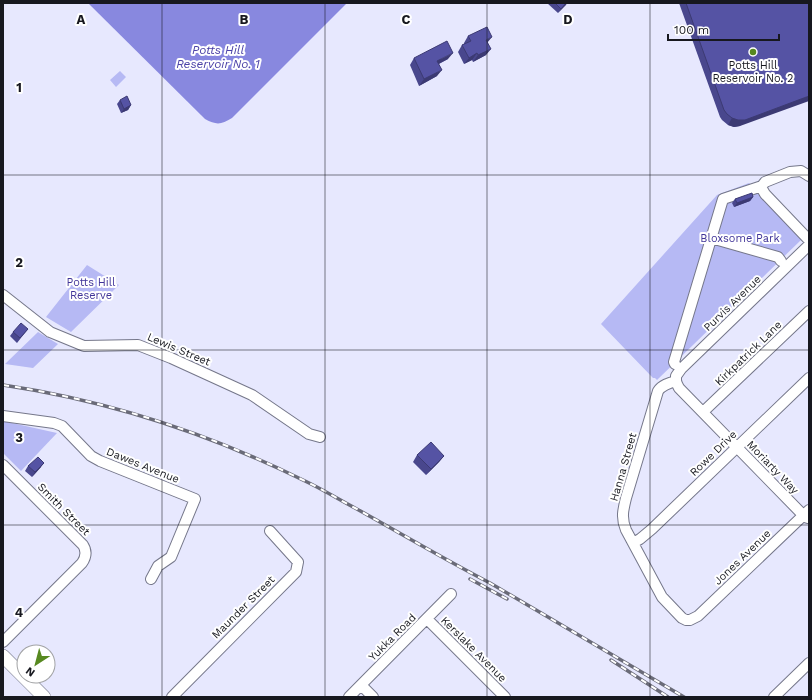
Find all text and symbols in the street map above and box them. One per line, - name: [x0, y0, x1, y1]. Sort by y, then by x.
- text: A: [77, 12, 86, 27]
- text: B: [240, 12, 249, 27]
- text: C: [402, 12, 411, 27]
- text: D: [563, 12, 573, 27]
- scale bar: [668, 16, 779, 42]
- text: 100 m: [674, 23, 709, 37]
- water label: Potts Hill Reservoir No. 1: [176, 43, 260, 71]
- marker: Potts Hill Reservoir No. 2: [748, 47, 758, 57]
- place label: Potts Hill Reservoir No. 2: [713, 59, 793, 85]
- text: 1: [16, 80, 22, 95]
- park label: Bloxsome Park: [700, 232, 780, 245]
- text: 2: [15, 255, 23, 270]
- street label: Purvis Avenue: [701, 273, 764, 334]
- park label: Potts Hill Reserve: [67, 276, 116, 302]
- street label: Kirkpatrick Lane: [712, 318, 784, 388]
- street label: Lewis Street: [145, 330, 213, 369]
- street label: Rowe Drive: [687, 428, 739, 479]
- text: 3: [15, 430, 23, 445]
- street label: Hanna Street: [607, 431, 640, 503]
- street label: Moriarty Way: [744, 438, 801, 497]
- street label: Dawes Avenue: [104, 445, 181, 486]
- street label: Smith Street: [35, 480, 93, 539]
- street label: Jones Avenue: [711, 527, 773, 588]
- street label: Maunder Street: [209, 573, 278, 641]
- text: 4: [15, 605, 24, 620]
- street label: Yukka Road: [366, 611, 419, 664]
- street label: Kerslake Avenue: [438, 614, 509, 685]
- north arrow: [16, 644, 56, 684]
- text: N: [23, 664, 38, 679]

